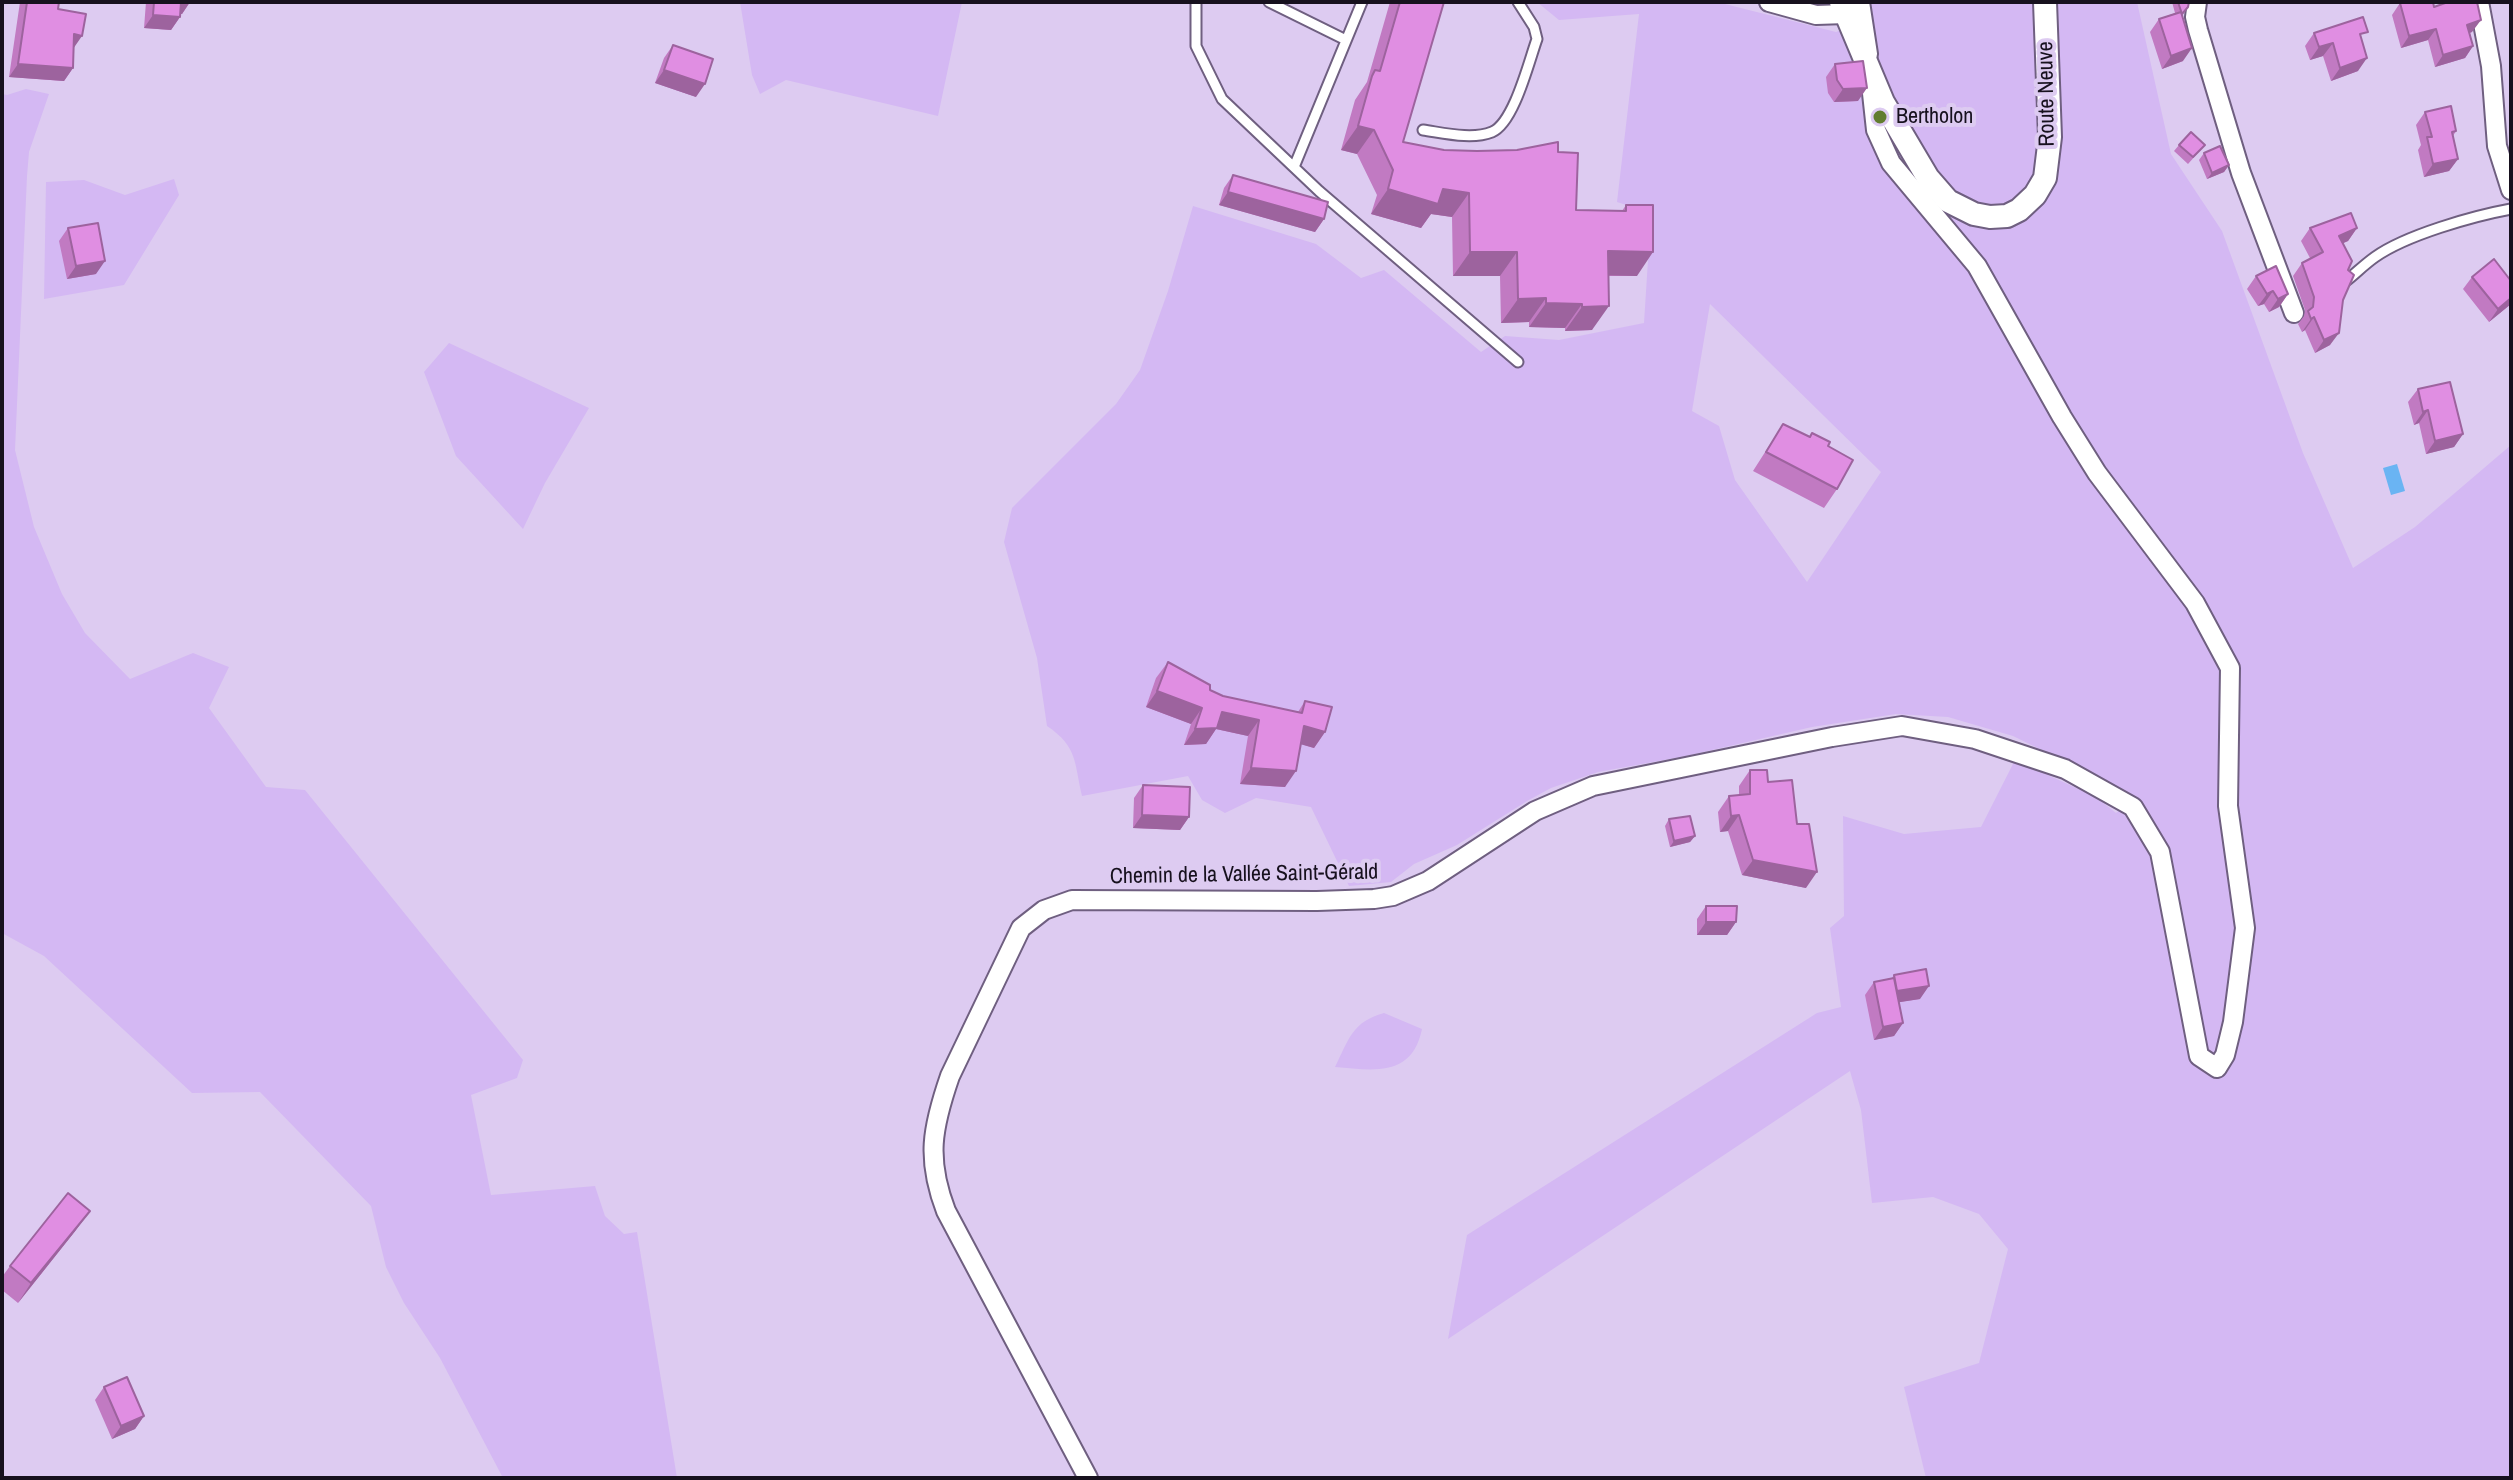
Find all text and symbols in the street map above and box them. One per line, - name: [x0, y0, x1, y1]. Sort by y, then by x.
- street label: Route Neuve: [2033, 41, 2061, 147]
- place label: Bertholon: [1896, 104, 1973, 130]
- marker: Bertholon: [1871, 108, 1889, 126]
- street label: Chemin de la Vallée Saint-Gérald: [1110, 859, 1378, 891]

